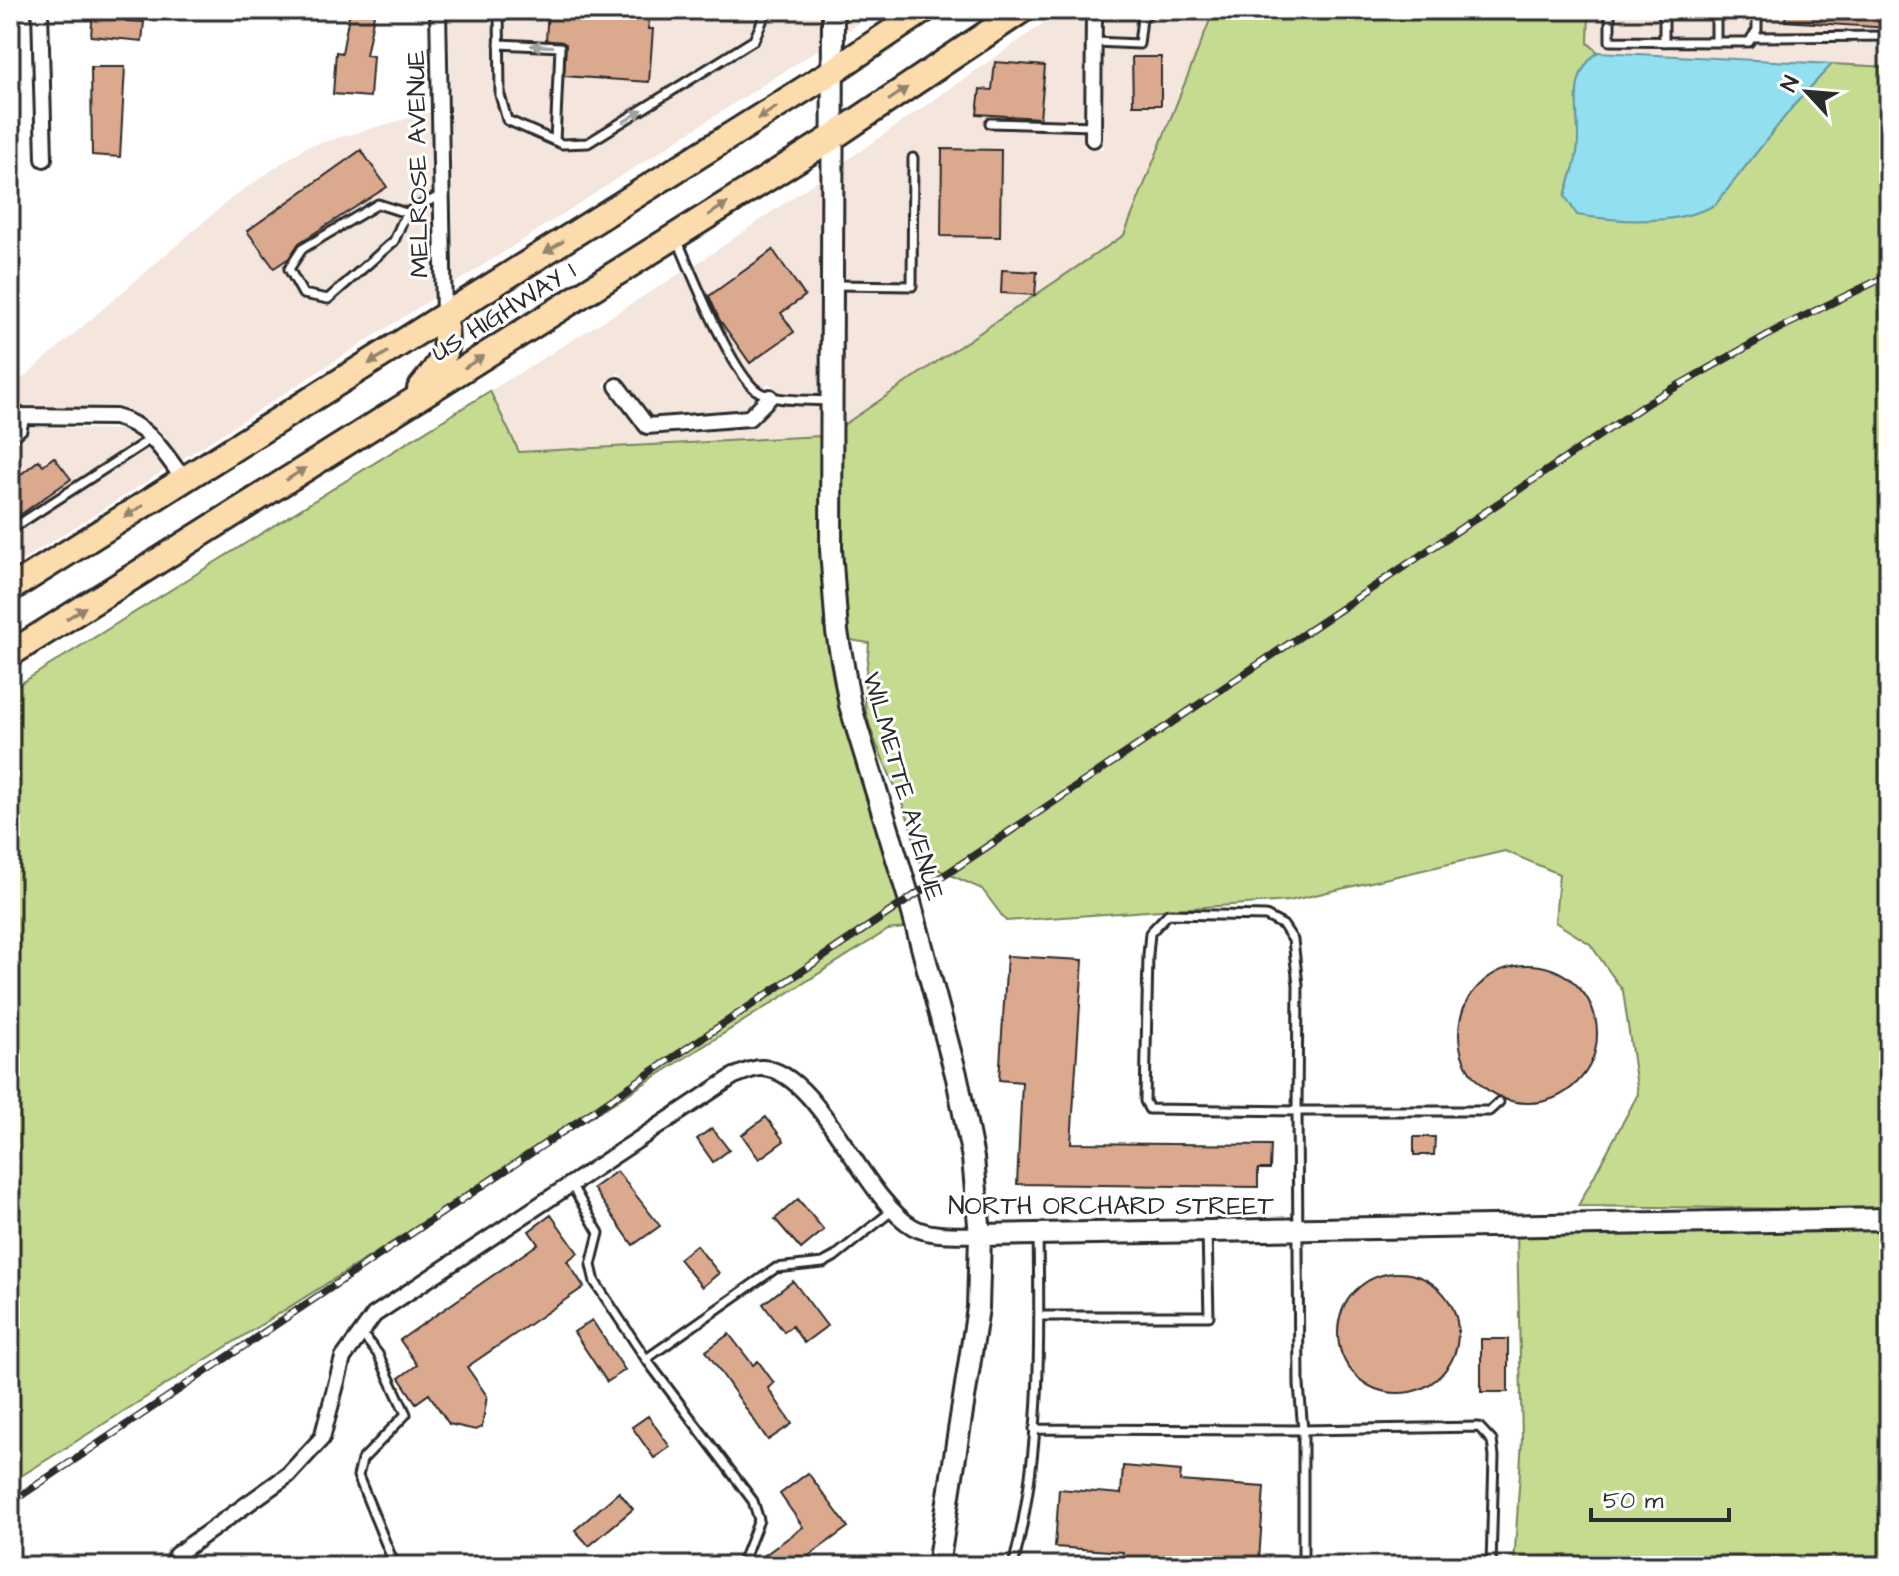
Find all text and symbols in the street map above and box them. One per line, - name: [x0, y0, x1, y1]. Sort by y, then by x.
- one-way arrow: [529, 39, 554, 52]
- street label: MELROSE AVENUE: [398, 50, 438, 278]
- north arrow: [1767, 52, 1847, 132]
- text: N: [1773, 71, 1807, 97]
- one-way arrow: [888, 87, 909, 102]
- one-way arrow: [756, 105, 778, 119]
- one-way arrow: [622, 109, 643, 124]
- one-way arrow: [707, 203, 729, 217]
- one-way arrow: [543, 239, 565, 253]
- street label: US HIGHWAY 1: [425, 253, 583, 371]
- one-way arrow: [367, 351, 388, 366]
- one-way arrow: [463, 356, 485, 370]
- one-way arrow: [285, 468, 307, 482]
- one-way arrow: [123, 504, 145, 518]
- one-way arrow: [65, 606, 87, 620]
- street label: WILMETTE AVENUE: [853, 668, 953, 905]
- street label: NORTH ORCHARD STREET: [948, 1188, 1275, 1224]
- scale bar: [1591, 1472, 1729, 1522]
- text: 50 m: [1603, 1484, 1664, 1518]

